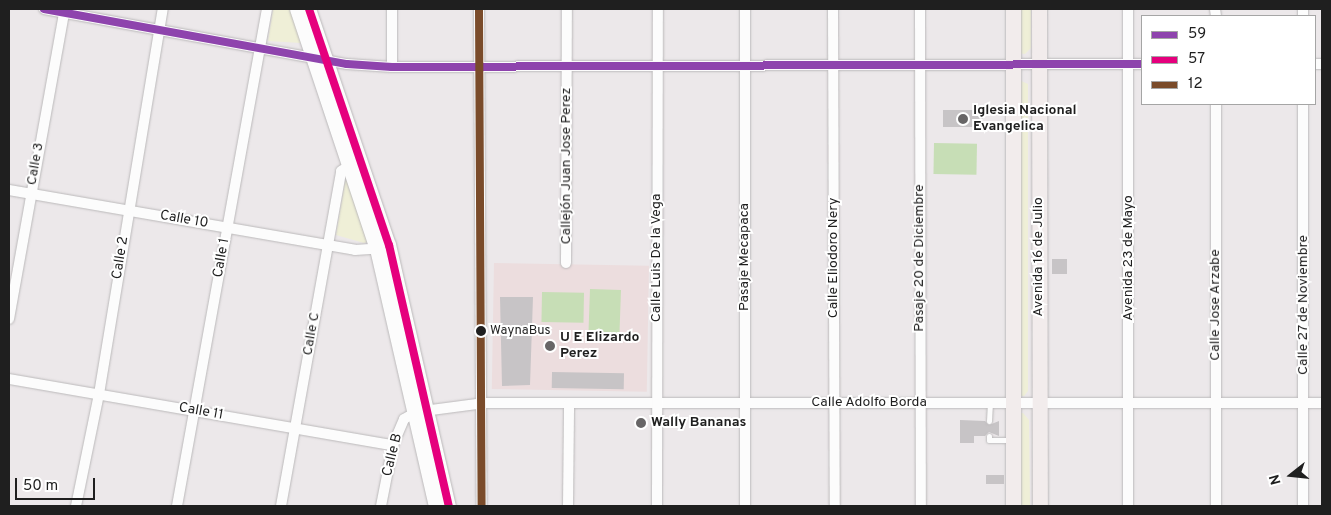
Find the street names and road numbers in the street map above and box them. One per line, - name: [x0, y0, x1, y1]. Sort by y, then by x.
- street label: Callejón Juan Jose Perez: [559, 88, 575, 244]
- street label: Calle 3: [24, 141, 48, 187]
- street label: Pasaje 20 de Diciembre: [912, 184, 928, 332]
- street label: Calle Luis De la Vega: [649, 193, 665, 323]
- street label: Avenida 23 de Mayo: [1121, 195, 1137, 321]
- street label: Avenida 16 de Julio: [1031, 197, 1047, 317]
- street label: Calle Eliodoro Nery: [826, 198, 842, 318]
- street label: Pasaje Mecapaca: [737, 203, 753, 311]
- street label: Calle 10: [159, 207, 209, 233]
- street label: Calle 2: [109, 235, 133, 281]
- street label: Calle 27 de Noviembre: [1296, 235, 1312, 375]
- street label: Calle 1: [210, 237, 234, 279]
- street label: Calle Jose Arzabe: [1208, 249, 1224, 361]
- street label: Calle C: [300, 311, 324, 357]
- street label: Calle Adolfo Borda: [811, 395, 927, 411]
- street label: Calle 11: [177, 400, 225, 424]
- street label: Calle B: [380, 432, 406, 478]

